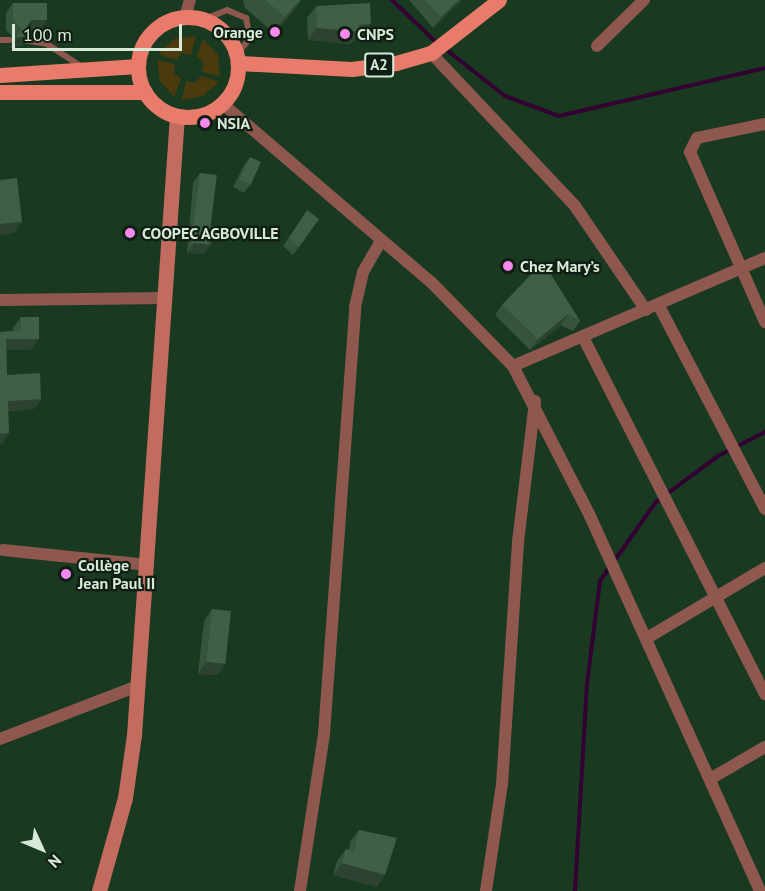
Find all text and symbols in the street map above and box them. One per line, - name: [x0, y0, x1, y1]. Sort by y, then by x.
- scale bar: [15, 12, 184, 50]
- place label: Orange: [213, 22, 263, 42]
- text: 100 m: [23, 23, 72, 46]
- place label: CNPS: [357, 24, 394, 44]
- marker: Orange: [268, 25, 282, 39]
- marker: CNPS: [338, 27, 352, 41]
- road number: A2: [364, 53, 394, 77]
- place label: NSIA: [217, 113, 250, 133]
- marker: NSIA: [198, 116, 212, 130]
- place label: COOPEC AGBOVILLE: [142, 223, 280, 243]
- marker: COOPEC AGBOVILLE: [123, 226, 137, 240]
- place label: Chez Mary’s: [520, 256, 600, 276]
- marker: Chez Mary’s: [501, 259, 515, 273]
- place label: Collège Jean Paul II: [78, 555, 155, 593]
- marker: Collège Jean Paul II: [59, 567, 73, 581]
- north arrow: [12, 819, 72, 879]
- text: N: [44, 851, 66, 872]

